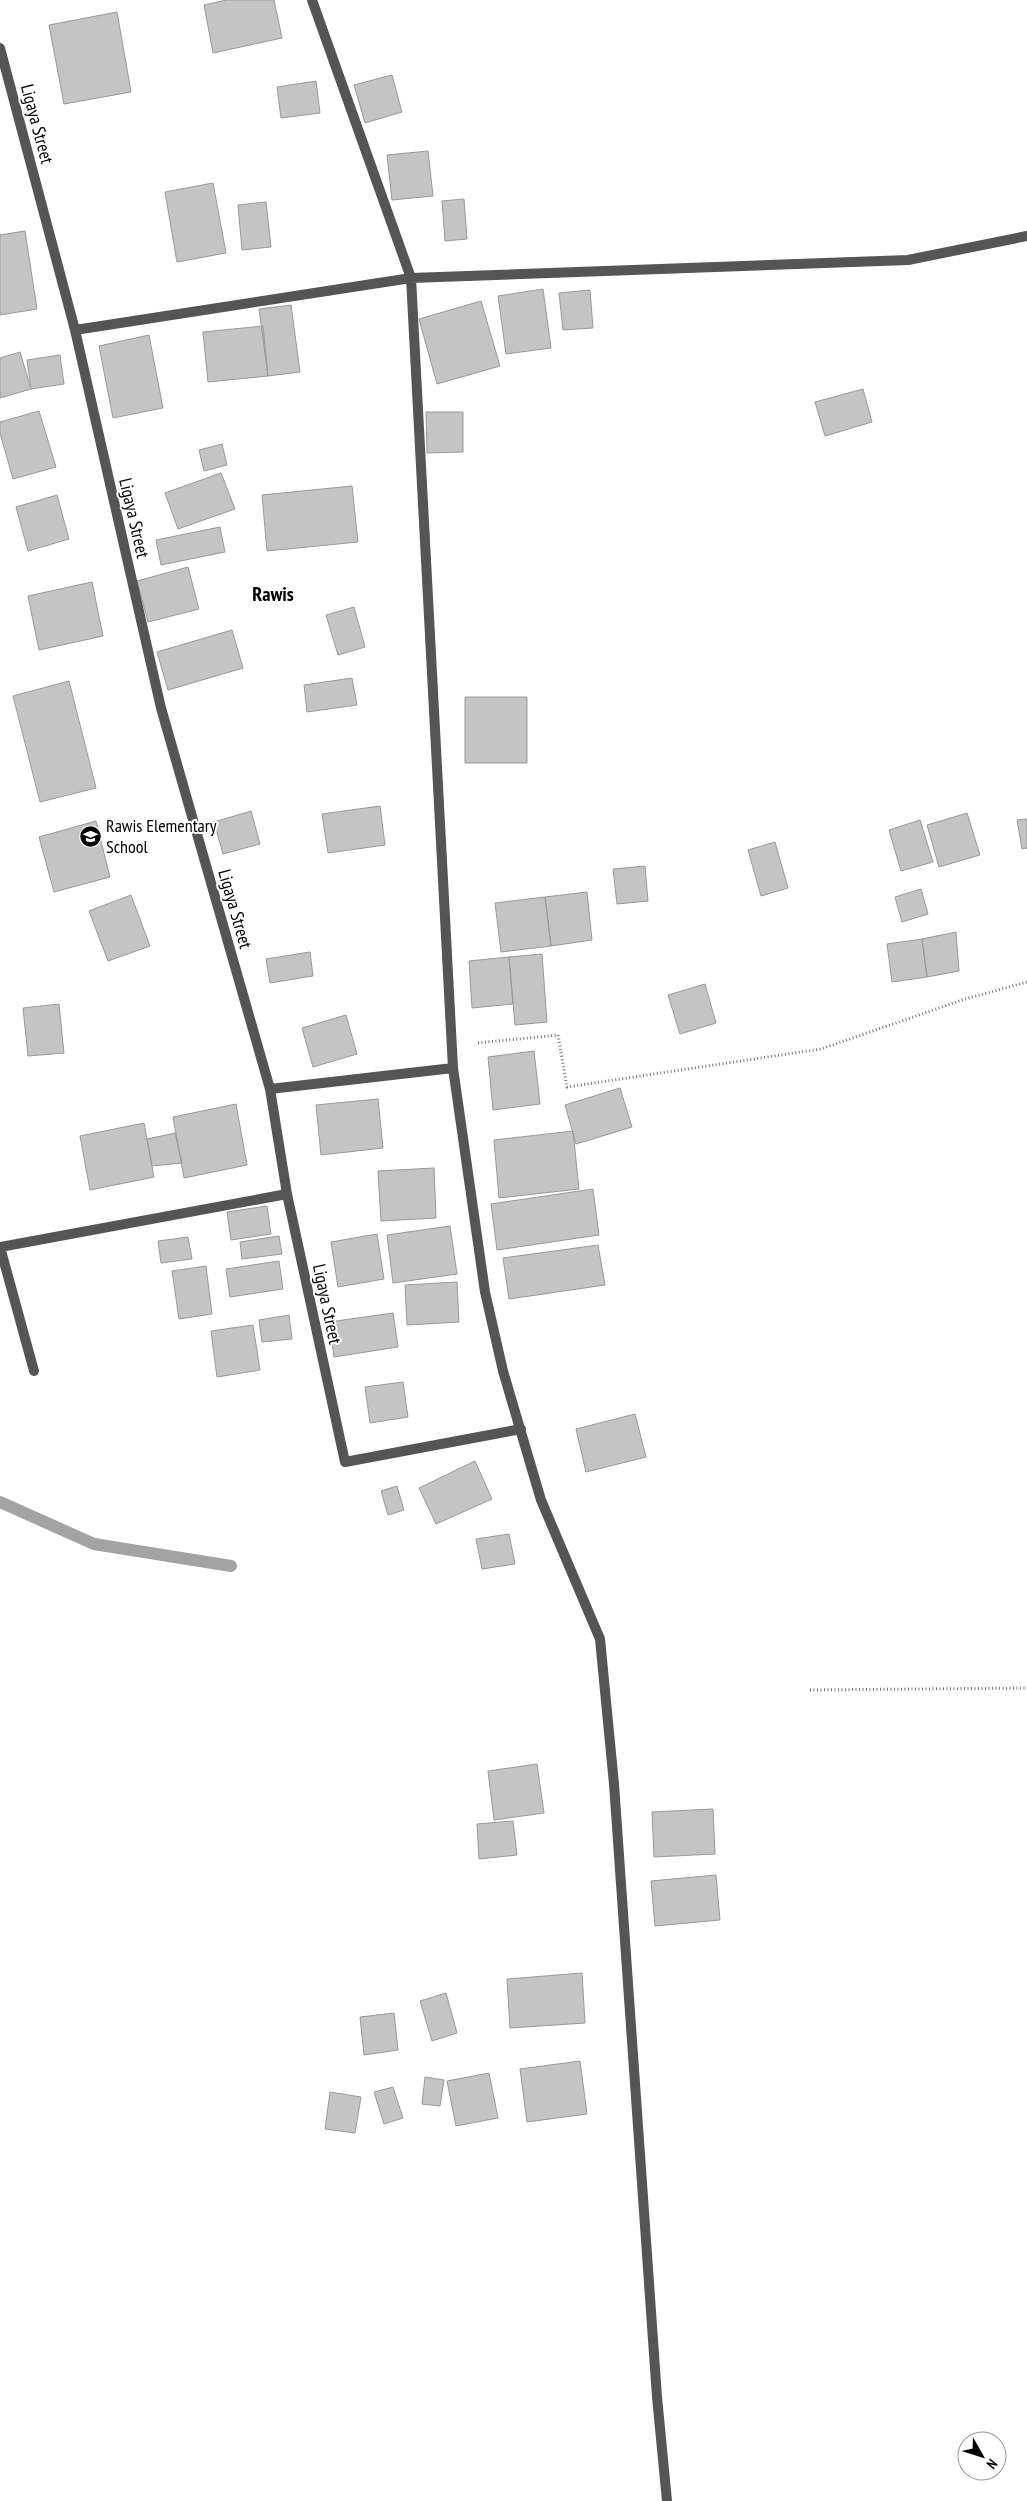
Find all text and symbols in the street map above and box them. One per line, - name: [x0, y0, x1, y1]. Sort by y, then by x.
- street label: Ligaya Street: [16, 82, 59, 166]
- street label: Ligaya Street: [114, 476, 155, 560]
- district label: Rawis: [252, 581, 294, 607]
- place label: Rawis Elementary School: [106, 814, 217, 858]
- school or university icon: Rawis Elementary School: [78, 824, 102, 848]
- street label: Ligaya Street: [213, 867, 258, 951]
- street label: Ligaya Street: [308, 1262, 347, 1346]
- north arrow: [957, 2431, 1007, 2481]
- text: N: [983, 2456, 1001, 2473]

